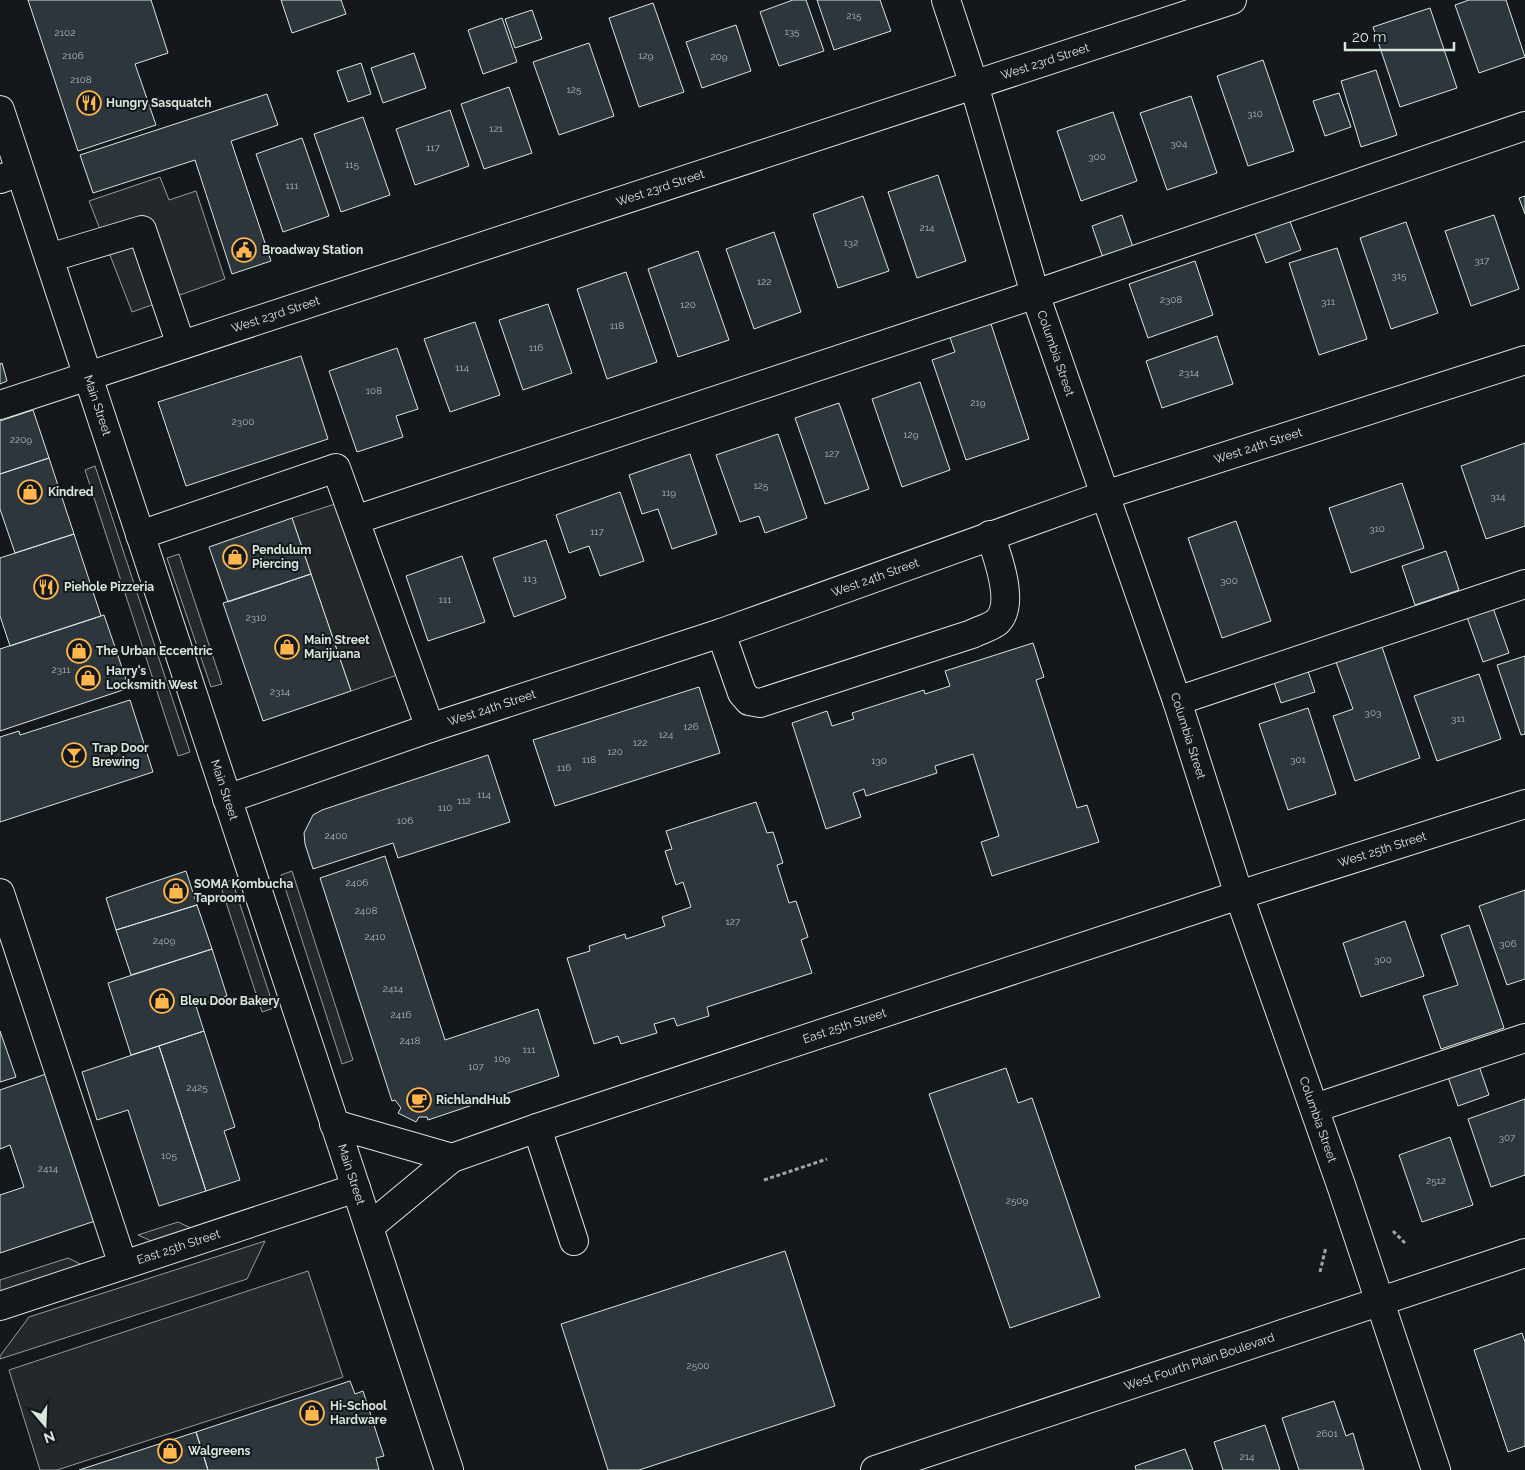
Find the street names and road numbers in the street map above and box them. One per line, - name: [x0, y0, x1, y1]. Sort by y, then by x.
- street label: West 23rd Street: [999, 40, 1091, 83]
- street label: West 23rd Street: [614, 167, 706, 209]
- street label: West 23rd Street: [229, 293, 322, 335]
- street label: Columbia Street: [1034, 309, 1077, 398]
- street label: Main Street: [81, 373, 114, 437]
- street label: West 24th Street: [1212, 425, 1304, 467]
- street label: West 24th Street: [830, 555, 921, 600]
- street label: West 24th Street: [446, 687, 538, 729]
- street label: Columbia Street: [1168, 691, 1209, 781]
- street label: Main Street: [208, 758, 241, 822]
- street label: West 25th Street: [1336, 829, 1428, 870]
- street label: East 25th Street: [801, 1006, 888, 1046]
- street label: Columbia Street: [1296, 1075, 1339, 1164]
- street label: Main Street: [335, 1142, 368, 1207]
- street label: East 25th Street: [135, 1227, 222, 1267]
- street label: West Fourth Plain Boulevard: [1122, 1330, 1276, 1393]

